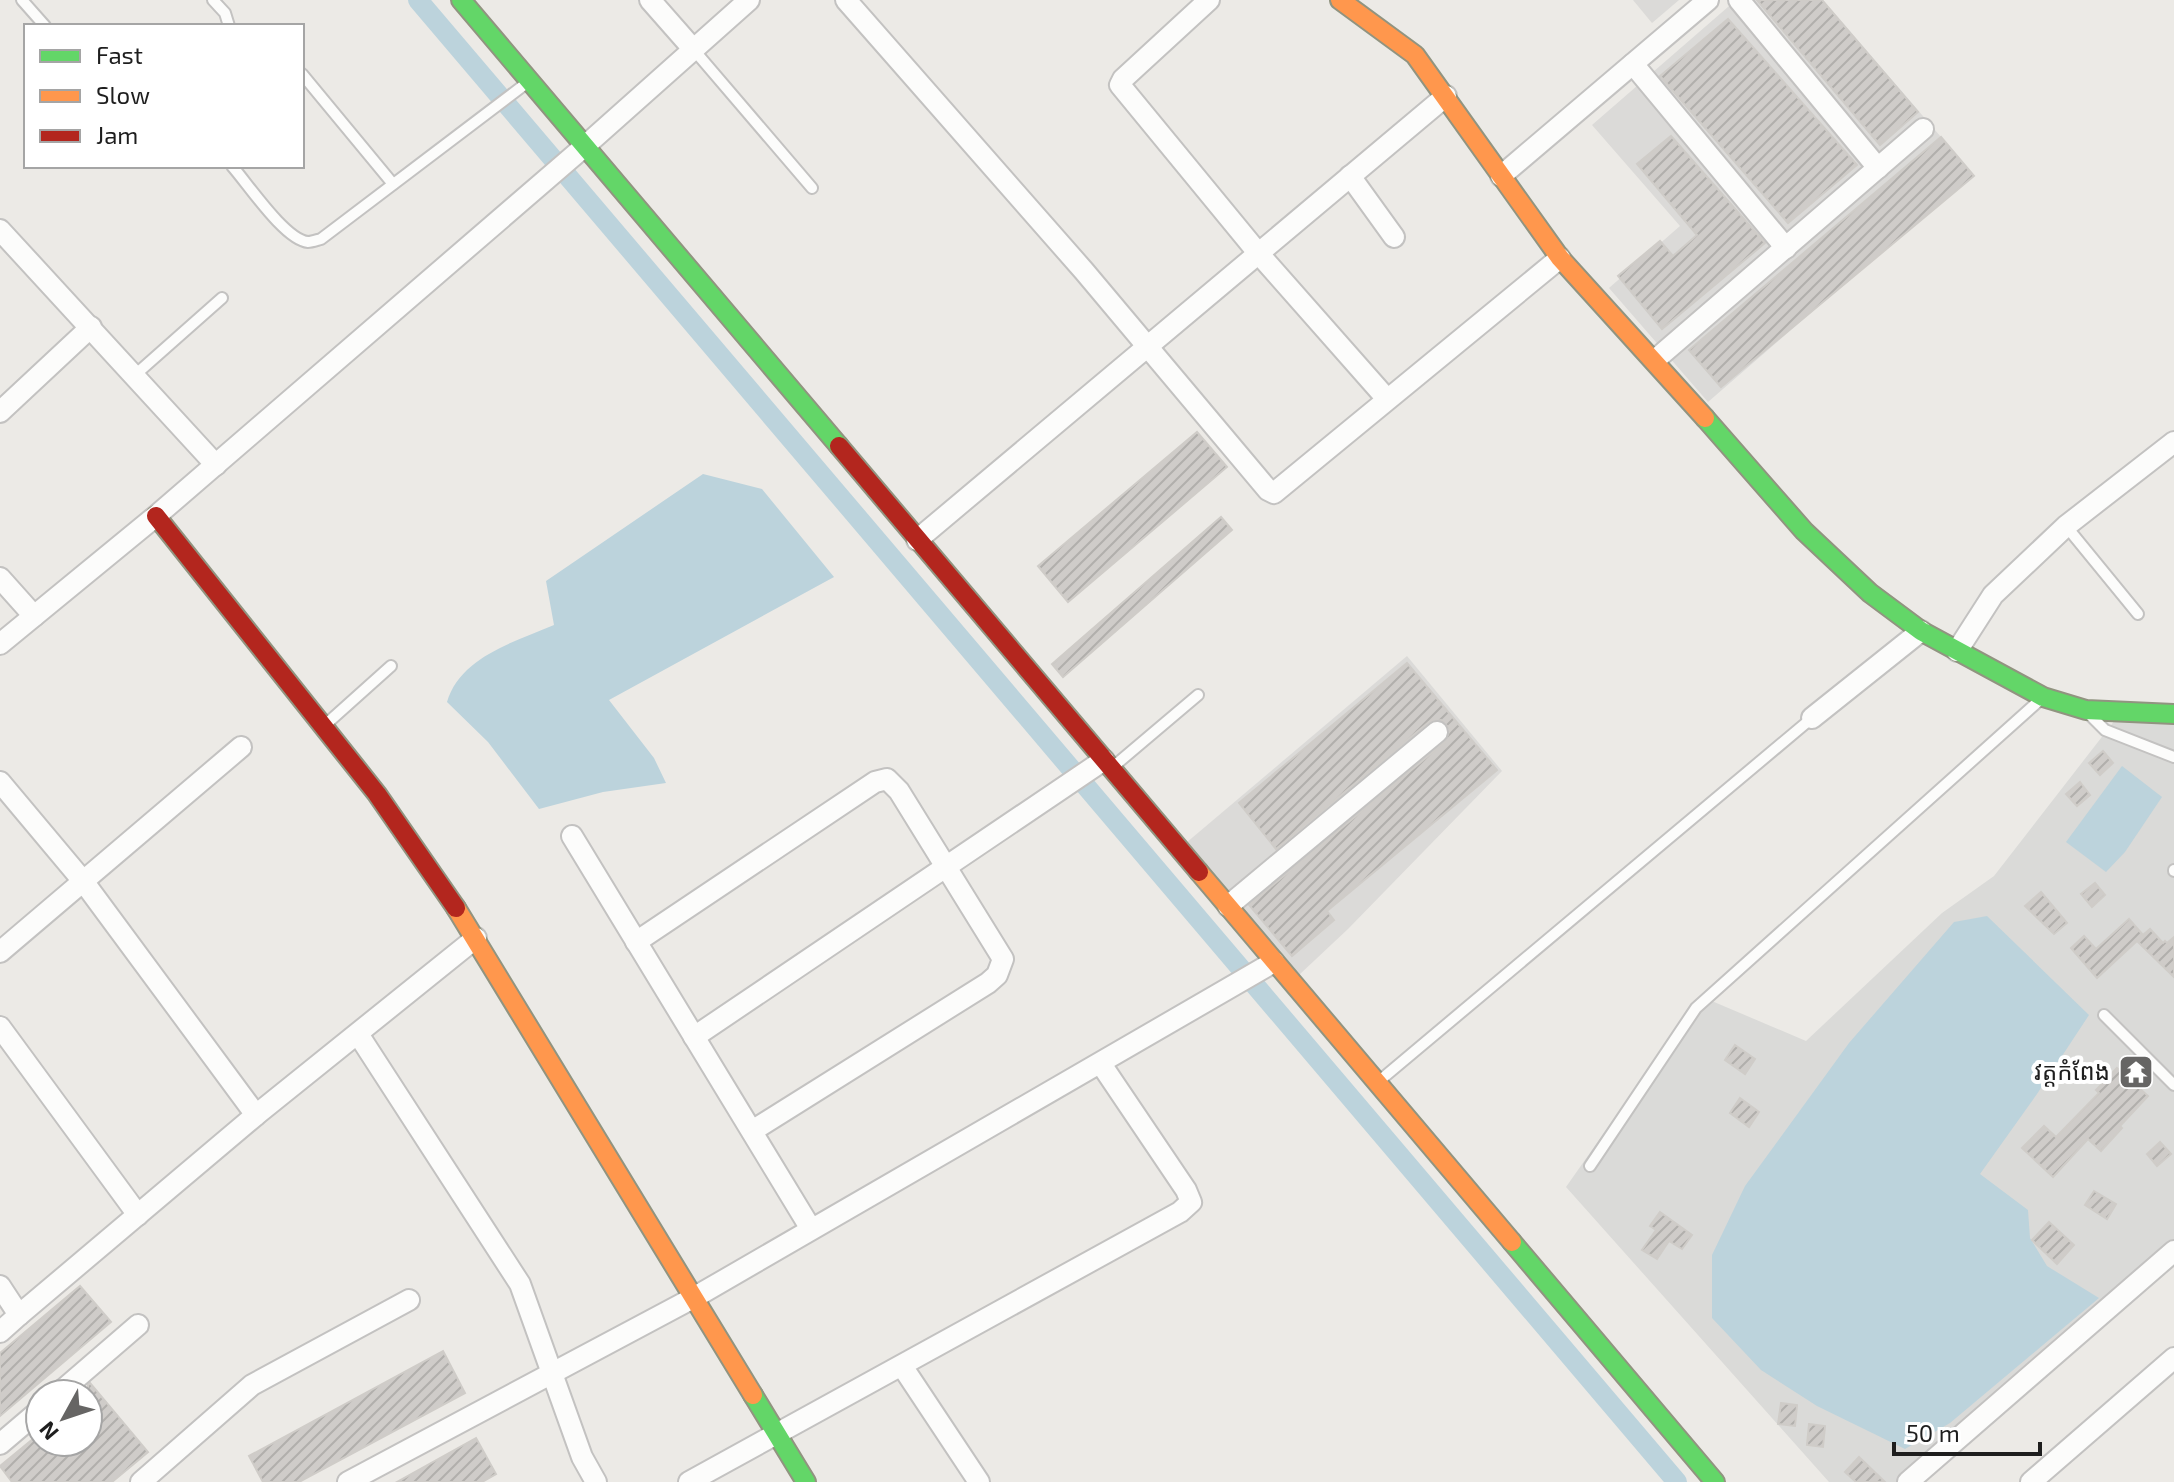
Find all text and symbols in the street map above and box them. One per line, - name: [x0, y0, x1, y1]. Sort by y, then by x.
- legend: [24, 24, 304, 168]
- text: Fast: [96, 40, 143, 69]
- text: Slow: [96, 80, 150, 109]
- text: Jam: [96, 120, 138, 149]
- temple icon: វត្តកំពែង: [2117, 1053, 2155, 1091]
- place label: វត្តកំពែង: [2034, 1056, 2110, 1087]
- north arrow: [24, 1378, 104, 1458]
- scale bar: [1894, 1406, 2040, 1456]
- text: N: [33, 1417, 63, 1446]
- text: 50 m: [1906, 1418, 1960, 1447]

